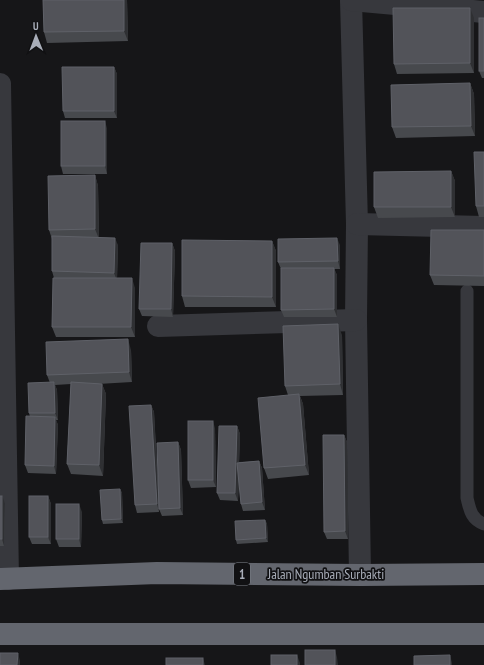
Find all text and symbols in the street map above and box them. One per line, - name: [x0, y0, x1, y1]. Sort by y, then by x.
- north arrow: [16, 16, 56, 56]
- text: U: [33, 19, 39, 33]
- road number: 1: [234, 563, 250, 585]
- street label: Jalan Ngumban Surbakti: [267, 565, 384, 583]

